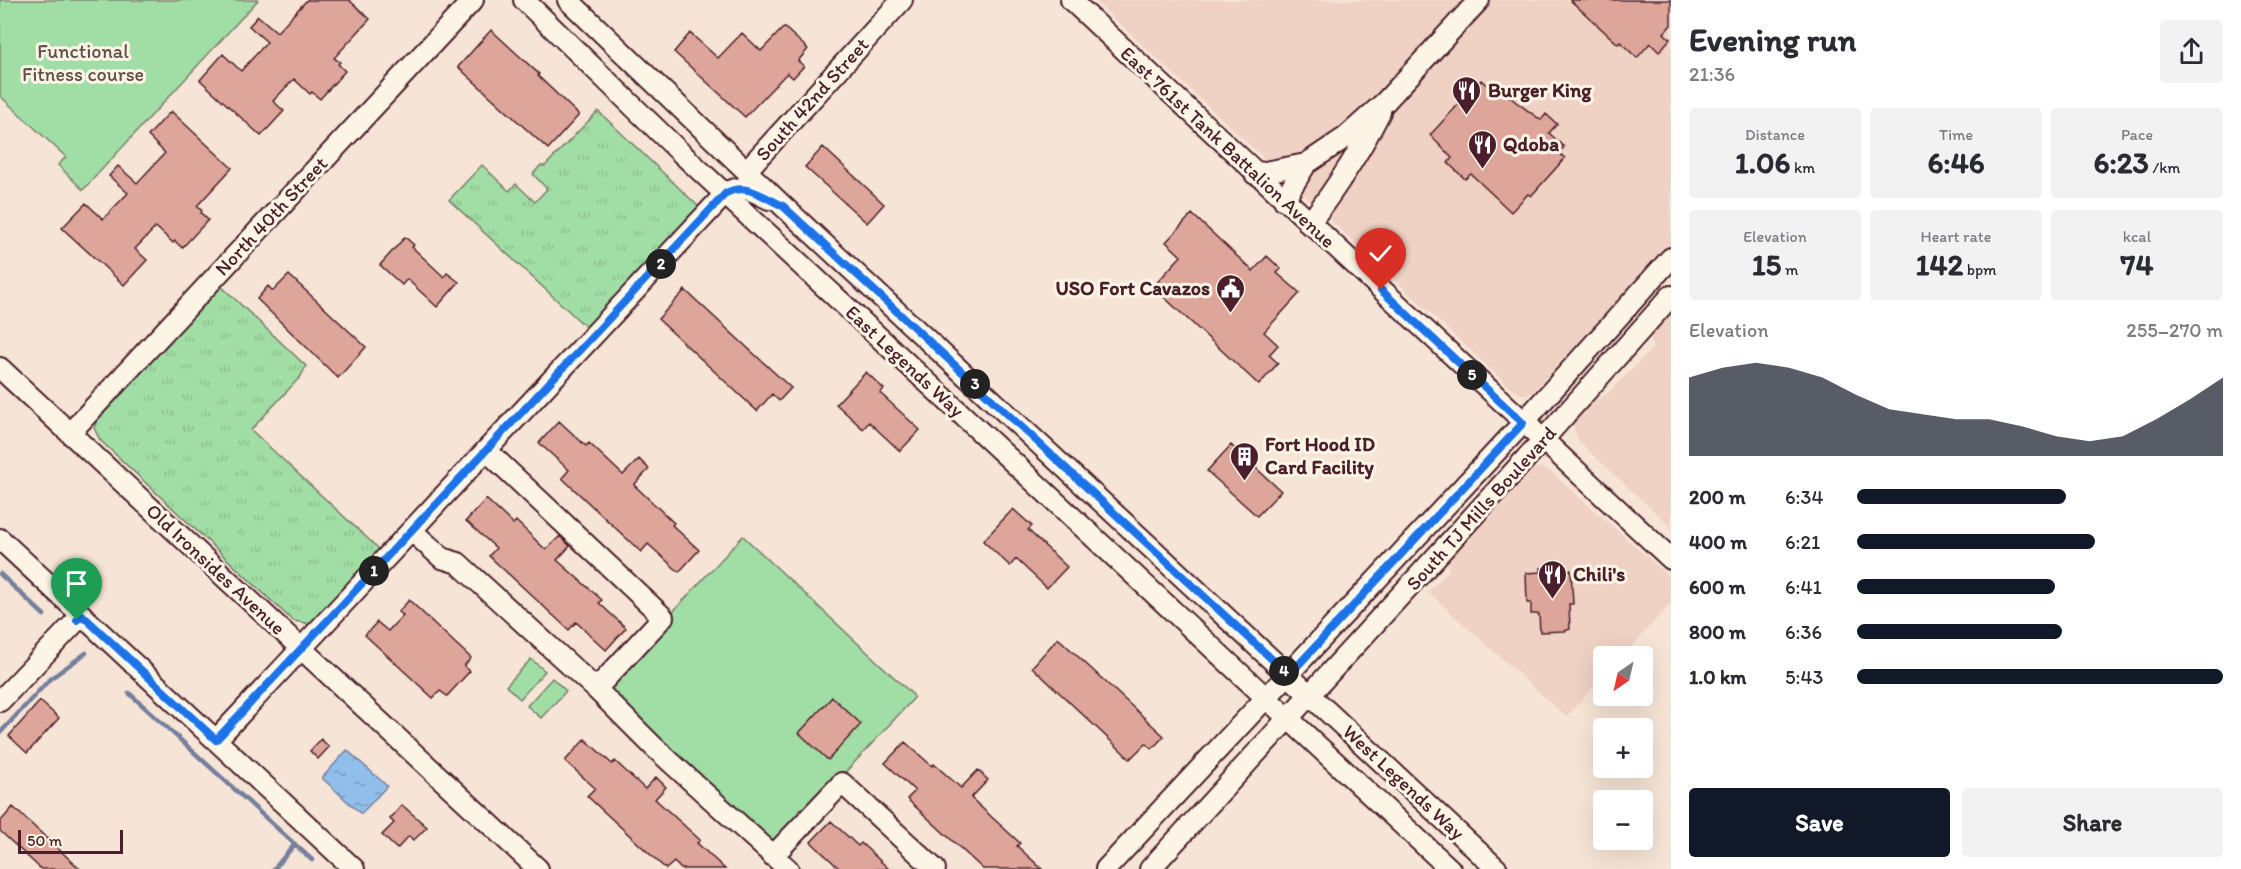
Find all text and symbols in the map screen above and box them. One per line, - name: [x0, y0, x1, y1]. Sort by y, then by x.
- text: Evening run: [1689, 20, 1856, 59]
- button: share: [2160, 20, 2223, 83]
- street label: South 42nd Street: [750, 33, 874, 165]
- park label: Functional Fitness course: [22, 39, 144, 86]
- street label: East 761st Tank Battalion Avenue: [1116, 41, 1340, 253]
- text: 21:36: [1689, 62, 1735, 86]
- restaurant icon: Burger King: [1451, 74, 1483, 116]
- place label: Burger King: [1488, 78, 1592, 103]
- text: Distance: [1745, 125, 1805, 144]
- text: Time: [1939, 125, 1973, 144]
- text: Pace: [2121, 125, 2153, 144]
- restaurant icon: Qdoba: [1466, 128, 1498, 170]
- place label: Qdoba: [1503, 132, 1559, 156]
- text: 1.06: [1735, 144, 1790, 181]
- text: 6:46: [1927, 144, 1985, 181]
- text: 6:23: [2094, 144, 2149, 181]
- street label: North 40th Street: [210, 151, 333, 281]
- text: km: [1790, 158, 1815, 177]
- text: /km: [2149, 158, 2180, 177]
- text: Elevation: [1743, 227, 1807, 246]
- text: Heart rate: [1921, 227, 1991, 246]
- text: kcal: [2123, 227, 2151, 246]
- pin: [1355, 228, 1406, 290]
- icon: check: [1364, 237, 1397, 270]
- text: 15: [1752, 246, 1781, 283]
- text: 142: [1915, 246, 1963, 283]
- text: 74: [2121, 246, 2153, 283]
- pin: 2: [646, 249, 676, 279]
- text: 2: [657, 254, 665, 273]
- text: m: [1781, 260, 1798, 279]
- text: bpm: [1963, 260, 1997, 279]
- public building icon: USO Fort Cavazos: [1215, 272, 1247, 314]
- place label: USO Fort Cavazos: [1055, 276, 1210, 300]
- street label: East Legends Way: [841, 300, 970, 422]
- text: Elevation: [1689, 318, 1768, 342]
- text: 255–270 m: [2126, 318, 2223, 342]
- pin: 5: [1457, 360, 1487, 390]
- text: 5: [1468, 365, 1476, 384]
- pin: 3: [960, 369, 990, 399]
- text: 3: [971, 374, 979, 393]
- street label: South TJ Mills Boulevard: [1401, 421, 1561, 595]
- place label: Fort Hood ID Card Facility: [1265, 432, 1375, 480]
- building icon: Fort Hood ID Card Facility: [1228, 440, 1260, 482]
- text: 200 m: [1689, 485, 1745, 509]
- text: 6:34: [1785, 485, 1823, 509]
- street label: Old Ironsides Avenue: [141, 498, 291, 640]
- text: 400 m: [1689, 530, 1747, 554]
- text: 6:21: [1785, 530, 1820, 554]
- pin: 1: [359, 556, 389, 586]
- pin: [51, 558, 102, 620]
- restaurant icon: Chili's: [1536, 558, 1568, 600]
- text: 1: [370, 561, 378, 580]
- place label: Chili's: [1573, 562, 1625, 586]
- icon: arrive: [60, 567, 93, 600]
- text: 600 m: [1689, 575, 1746, 599]
- text: 6:41: [1785, 575, 1822, 599]
- text: 800 m: [1689, 620, 1746, 644]
- text: 6:36: [1785, 620, 1822, 644]
- north arrow: [1593, 646, 1653, 706]
- map controls: [1593, 646, 1653, 850]
- pin: 4: [1269, 656, 1299, 686]
- text: 4: [1279, 661, 1289, 680]
- text: 1.0 km: [1689, 665, 1746, 689]
- text: 5:43: [1785, 665, 1823, 689]
- button: +: [1593, 718, 1653, 778]
- street label: West Legends Way: [1338, 719, 1470, 845]
- button: Save: [1689, 788, 1950, 857]
- button: Share: [1962, 788, 2223, 857]
- button: −: [1593, 790, 1653, 850]
- scale bar: [18, 827, 123, 854]
- text: 50 m: [27, 831, 62, 850]

